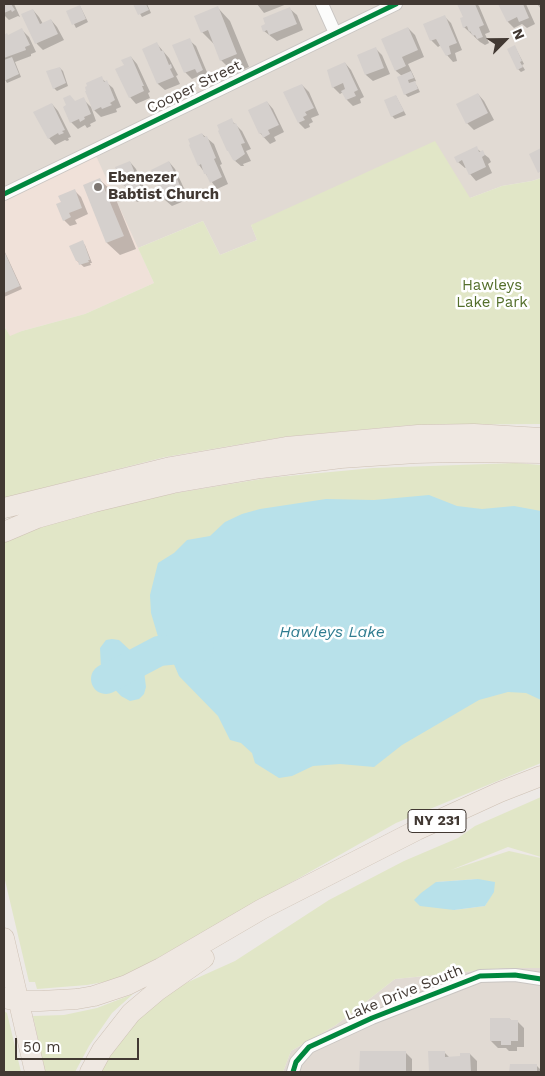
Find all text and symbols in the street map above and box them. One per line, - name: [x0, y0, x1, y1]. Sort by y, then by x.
- north arrow: [480, 15, 530, 65]
- text: N: [509, 26, 528, 42]
- street label: Cooper Street: [144, 56, 244, 118]
- place label: Ebenezer Babtist Church: [108, 169, 219, 204]
- marker: Ebenezer Babtist Church: [92, 181, 104, 193]
- park label: Hawleys Lake Park: [456, 277, 528, 312]
- water label: Hawleys Lake: [279, 622, 385, 642]
- road number: NY 231: [408, 809, 466, 832]
- street label: Lake Drive South: [343, 961, 465, 1025]
- scale bar: [18, 1028, 141, 1060]
- text: 50 m: [23, 1038, 60, 1056]

